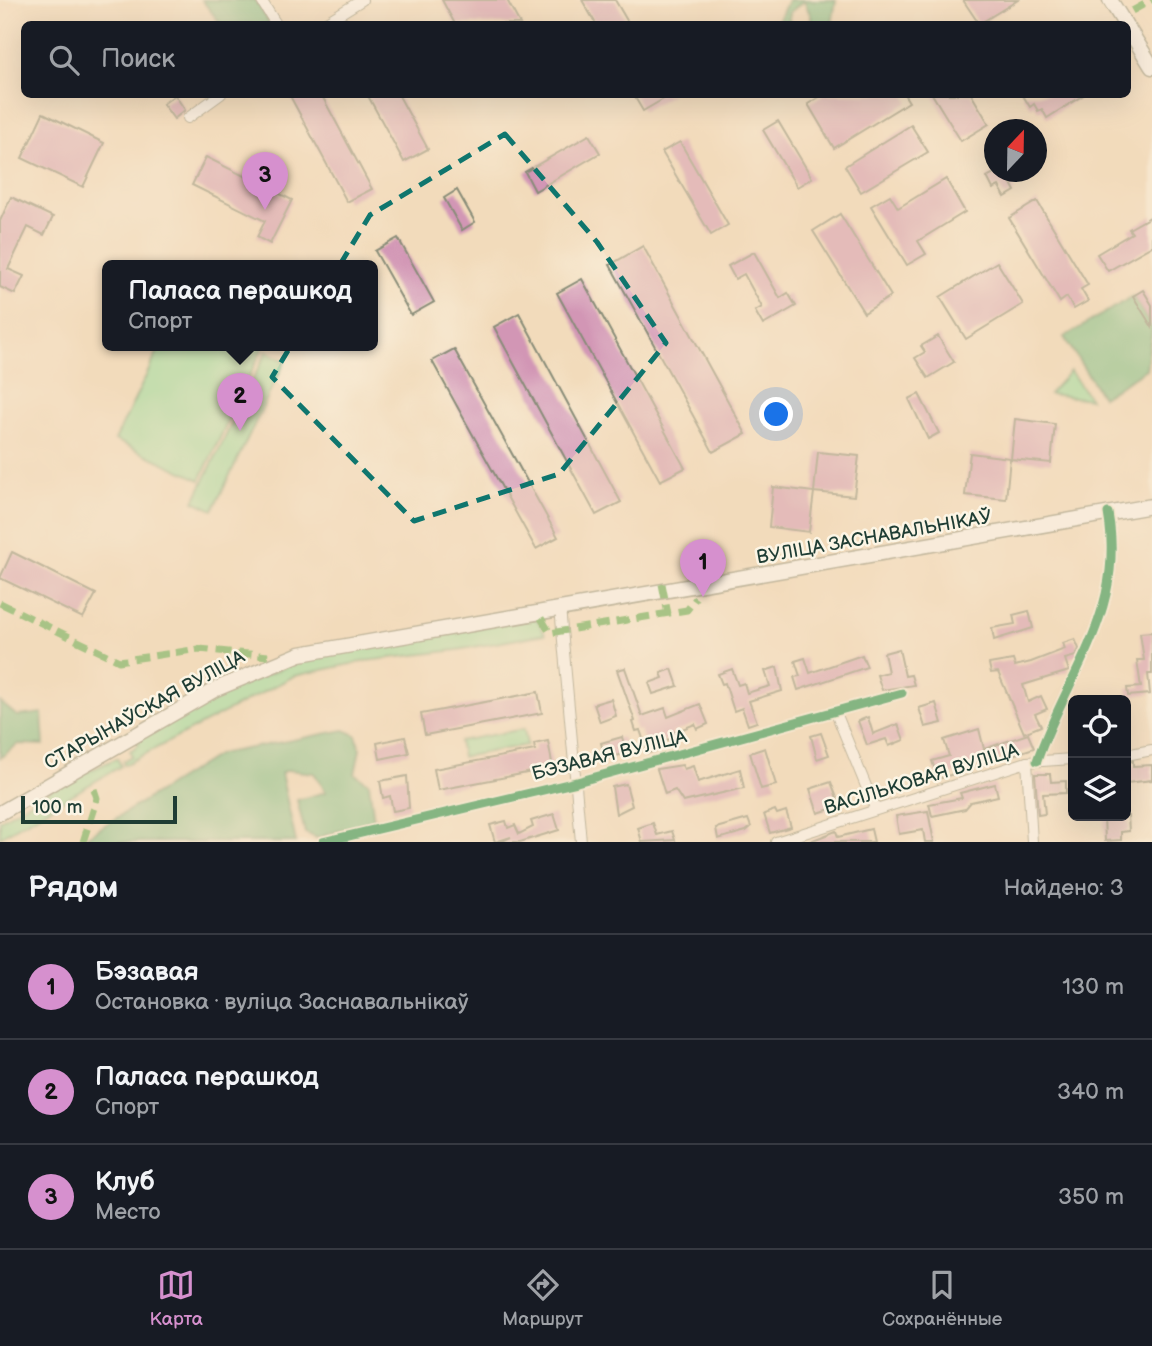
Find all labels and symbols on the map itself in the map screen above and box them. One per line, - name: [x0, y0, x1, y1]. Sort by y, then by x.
- north arrow: [984, 119, 1047, 182]
- pin: 3: [242, 152, 288, 210]
- pin: 2: [217, 373, 263, 431]
- your location: [759, 397, 793, 431]
- street label: ВУЛІЦА ЗАСНАВАЛЬНІКАЎ: [755, 505, 994, 569]
- pin: 1: [680, 539, 726, 597]
- street label: СТАРЫНАЎСКАЯ ВУЛІЦА: [41, 645, 249, 775]
- street label: БЭЗАВАЯ ВУЛІЦА: [530, 725, 690, 786]
- street label: ВАСІЛЬКОВАЯ ВУЛІЦА: [821, 739, 1022, 820]
- scale bar: [21, 793, 177, 825]

